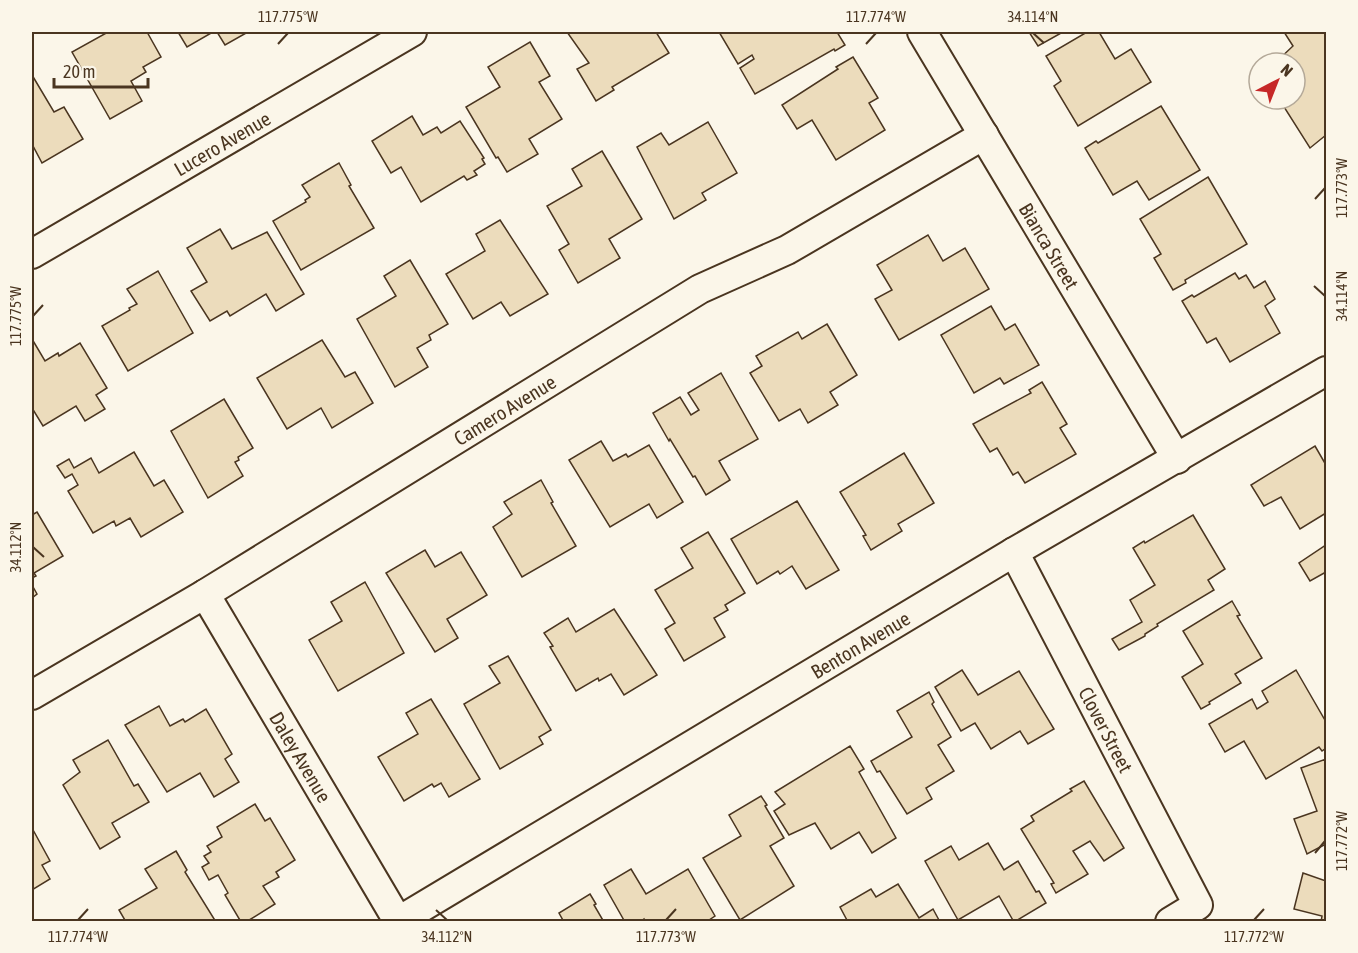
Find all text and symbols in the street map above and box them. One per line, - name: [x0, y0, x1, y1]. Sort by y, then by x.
- text: 117.775°W: [258, 8, 318, 25]
- text: 117.774°W: [846, 8, 906, 25]
- text: 34.114°N: [1008, 8, 1058, 25]
- scale bar: [54, 51, 148, 89]
- north arrow: [1247, 51, 1307, 111]
- text: N: [1278, 60, 1297, 80]
- text: 20 m: [63, 61, 95, 82]
- street label: Lucero Avenue: [170, 106, 274, 180]
- text: 117.773°W: [1333, 158, 1350, 218]
- street label: Bianca Street: [1015, 198, 1084, 293]
- text: 34.114°N: [1333, 271, 1350, 321]
- text: 117.775°W: [7, 286, 24, 346]
- street label: Camero Avenue: [449, 369, 560, 450]
- text: 34.112°N: [7, 522, 24, 572]
- street label: Benton Avenue: [807, 606, 914, 683]
- street label: Clover Street: [1075, 683, 1138, 776]
- street label: Daley Avenue: [266, 707, 337, 806]
- text: 117.772°W: [1333, 811, 1350, 871]
- text: 117.774°W: [48, 928, 108, 945]
- text: 34.112°N: [422, 928, 472, 945]
- text: 117.773°W: [636, 928, 696, 945]
- text: 117.772°W: [1224, 928, 1284, 945]

